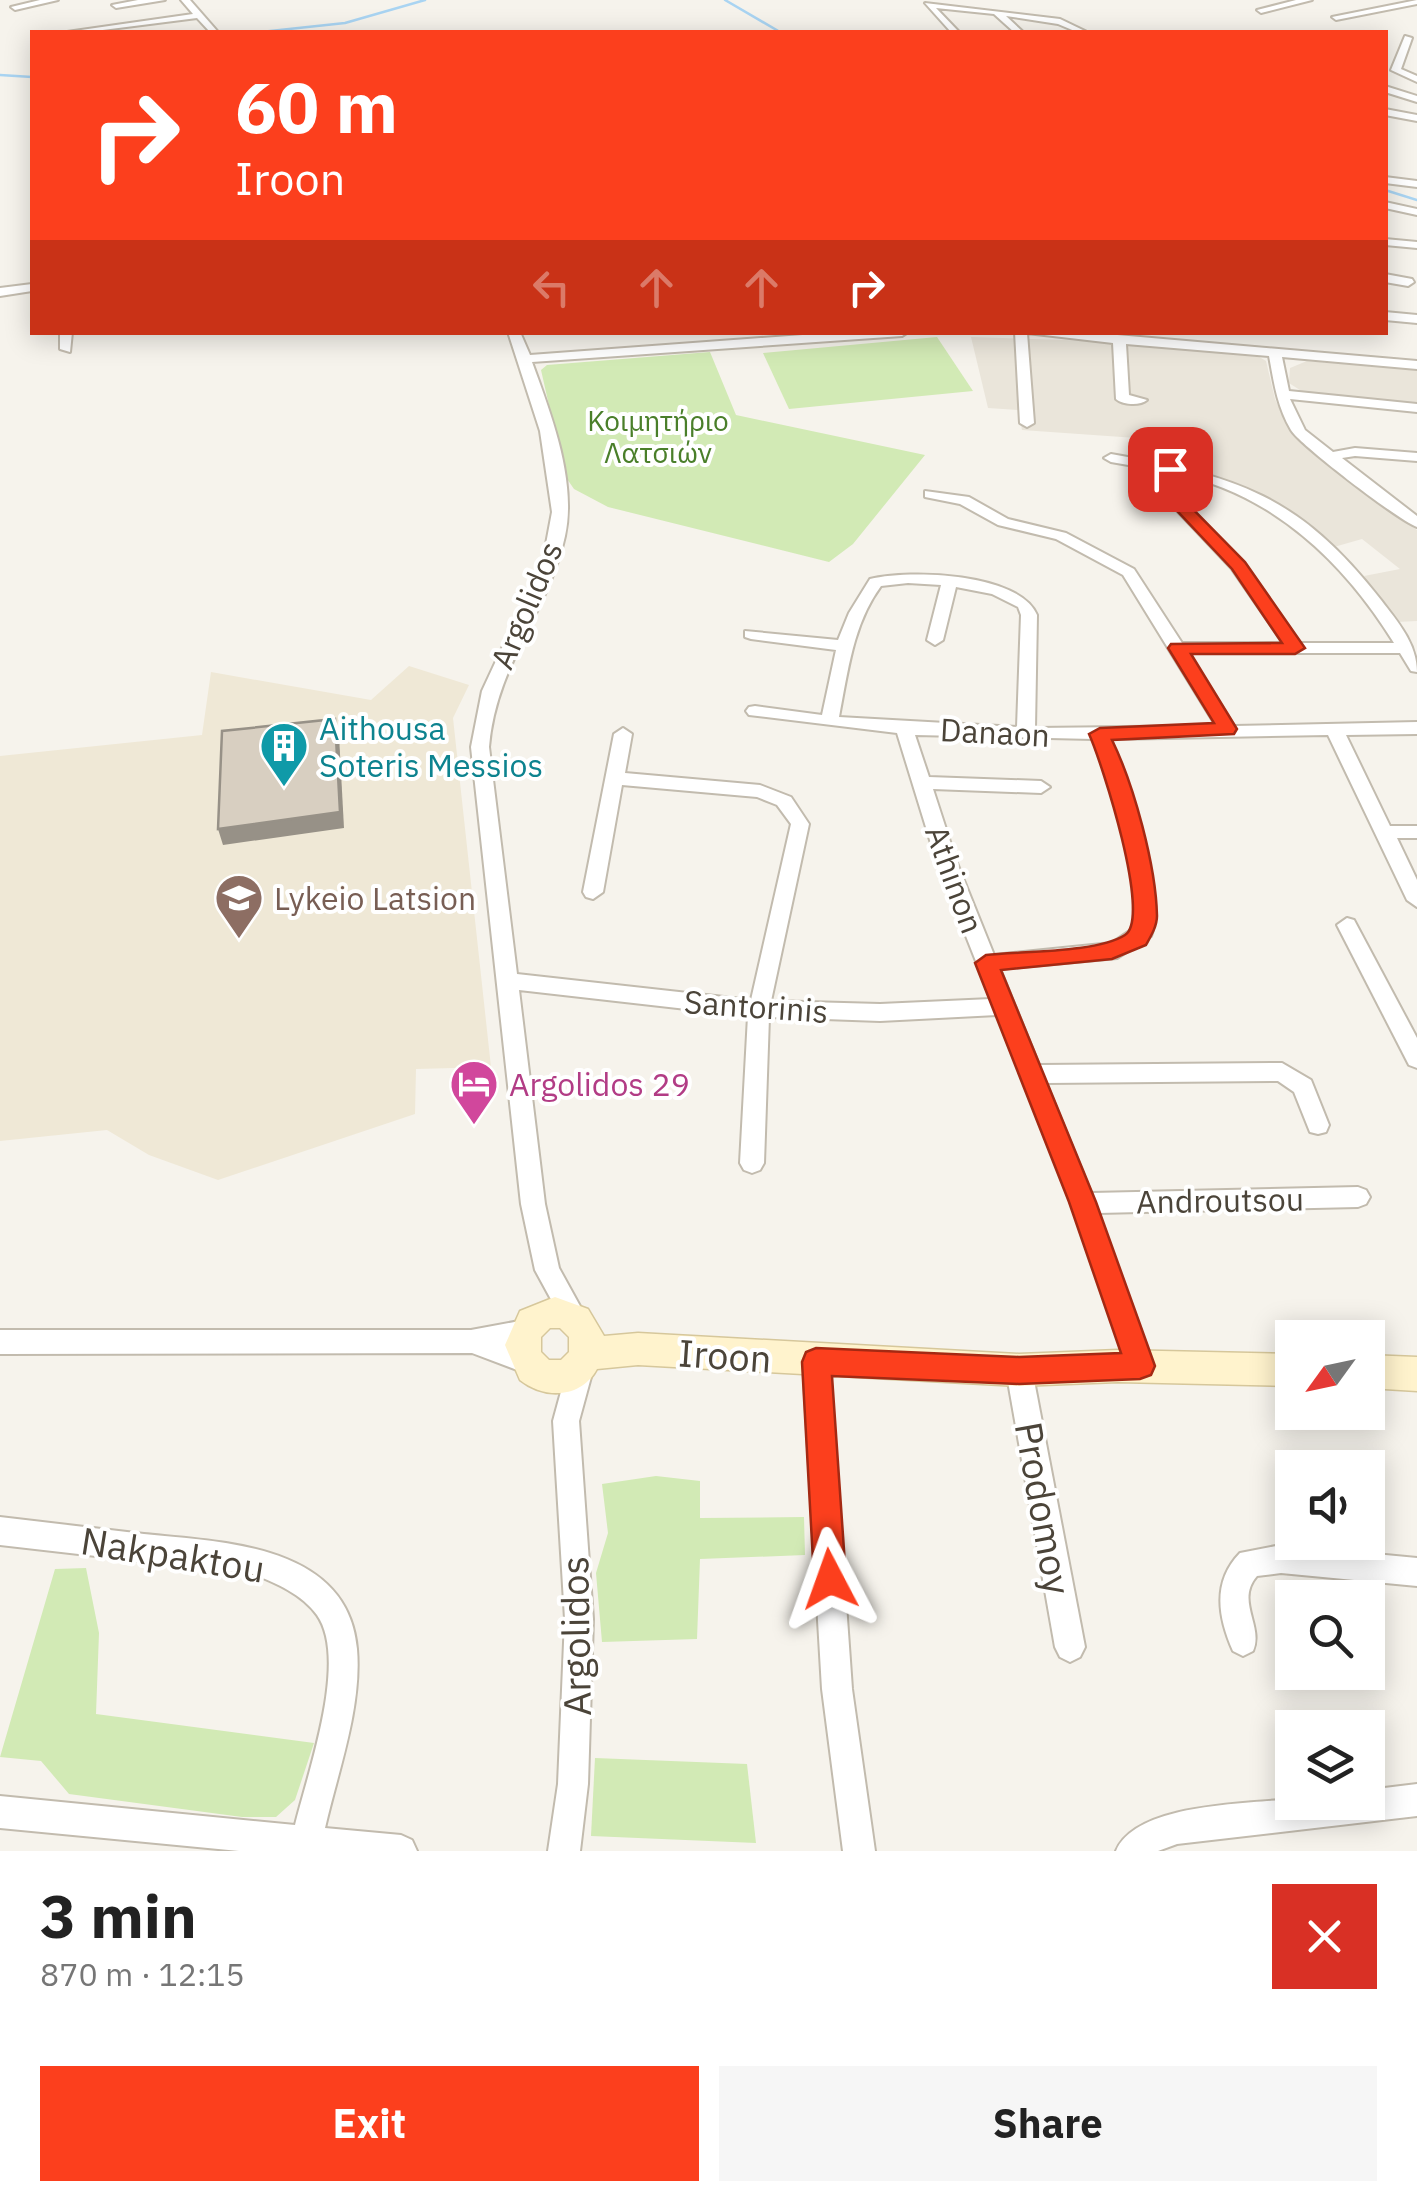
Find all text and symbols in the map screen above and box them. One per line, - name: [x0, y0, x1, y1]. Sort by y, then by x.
- text: 60 m: [235, 61, 398, 152]
- icon: right: [70, 70, 200, 200]
- text: Iroon: [235, 149, 345, 207]
- icon: left: [524, 260, 579, 315]
- icon: ahead: [629, 260, 684, 315]
- icon: ahead: [734, 260, 789, 315]
- icon: right: [839, 260, 894, 315]
- park label: Κοιμητήριο Λατσιών: [587, 402, 729, 471]
- pin: [1128, 427, 1213, 512]
- icon: arrive: [1143, 442, 1198, 497]
- street label: Argolidos: [480, 535, 572, 675]
- place label: Aithousa Soteris Messios: [319, 707, 543, 786]
- street label: Danaon: [939, 708, 1051, 756]
- building icon: Aithousa Soteris Messios: [258, 720, 310, 788]
- street label: Athinon: [916, 819, 994, 939]
- school or university icon: Lykeio Latsion: [213, 872, 265, 940]
- place label: Lykeio Latsion: [274, 877, 476, 919]
- street label: Santorinis: [683, 980, 829, 1032]
- hotel icon: Argolidos 29: [448, 1058, 500, 1126]
- place label: Argolidos 29: [509, 1063, 690, 1105]
- street label: Androutsou: [1136, 1178, 1304, 1222]
- north arrow: [1275, 1320, 1385, 1430]
- map controls: [1275, 1320, 1385, 1820]
- street label: Iroon: [677, 1327, 773, 1383]
- street label: Prodomoy: [1005, 1418, 1083, 1598]
- button: sound: [1275, 1450, 1385, 1560]
- street label: Nakpaktou: [78, 1515, 268, 1593]
- position arrow: [778, 1527, 882, 1631]
- street label: Argolidos: [549, 1555, 601, 1717]
- button: search: [1275, 1580, 1385, 1690]
- button: layers: [1275, 1710, 1385, 1820]
- text: 3 min: [40, 1876, 197, 1955]
- button: close: [1272, 1884, 1377, 1989]
- text: 870 m · 12:15: [40, 1953, 245, 1995]
- button: Exit: [40, 2066, 699, 2181]
- button: Share: [719, 2066, 1377, 2181]

